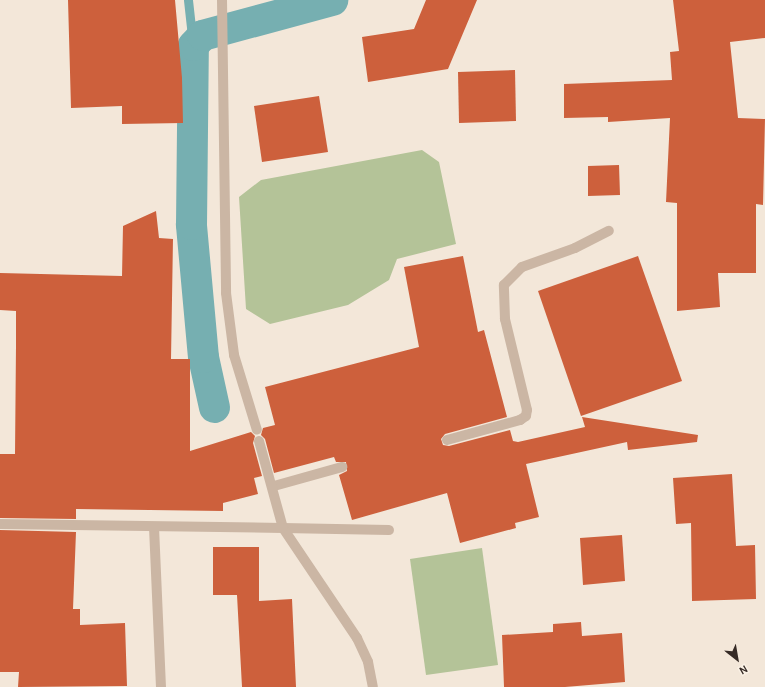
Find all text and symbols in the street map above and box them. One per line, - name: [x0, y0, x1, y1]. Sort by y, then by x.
- north arrow: [717, 639, 757, 679]
- text: N: [737, 662, 750, 677]

